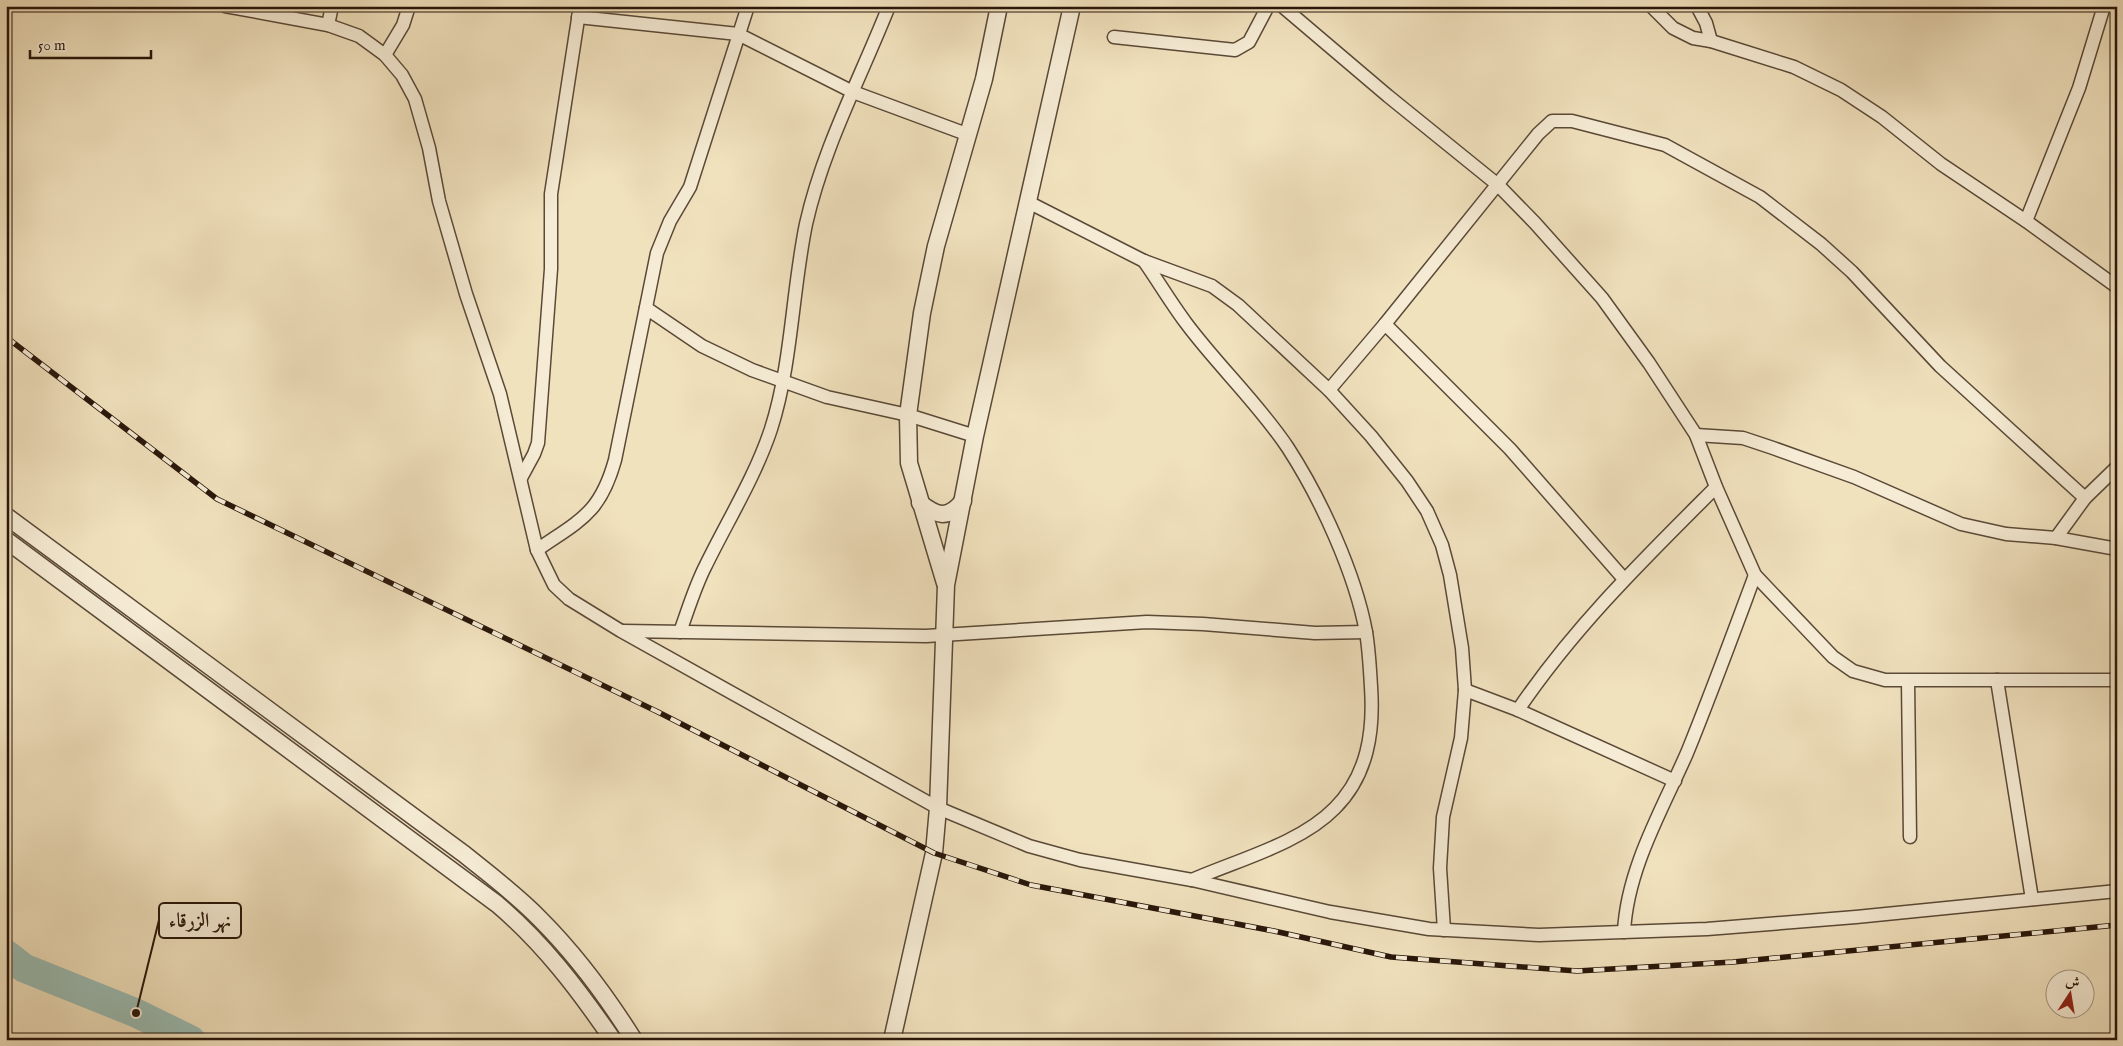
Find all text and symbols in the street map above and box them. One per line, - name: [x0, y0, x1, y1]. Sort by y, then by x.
- scale bar: [30, 28, 151, 60]
- text: 50 m: [38, 36, 66, 55]
- callout: نهر الزرقاء: [159, 903, 241, 938]
- text: نهر الزرقاء: [169, 909, 231, 934]
- north arrow: [2046, 968, 2096, 1018]
- text: ش: [2064, 972, 2081, 993]

